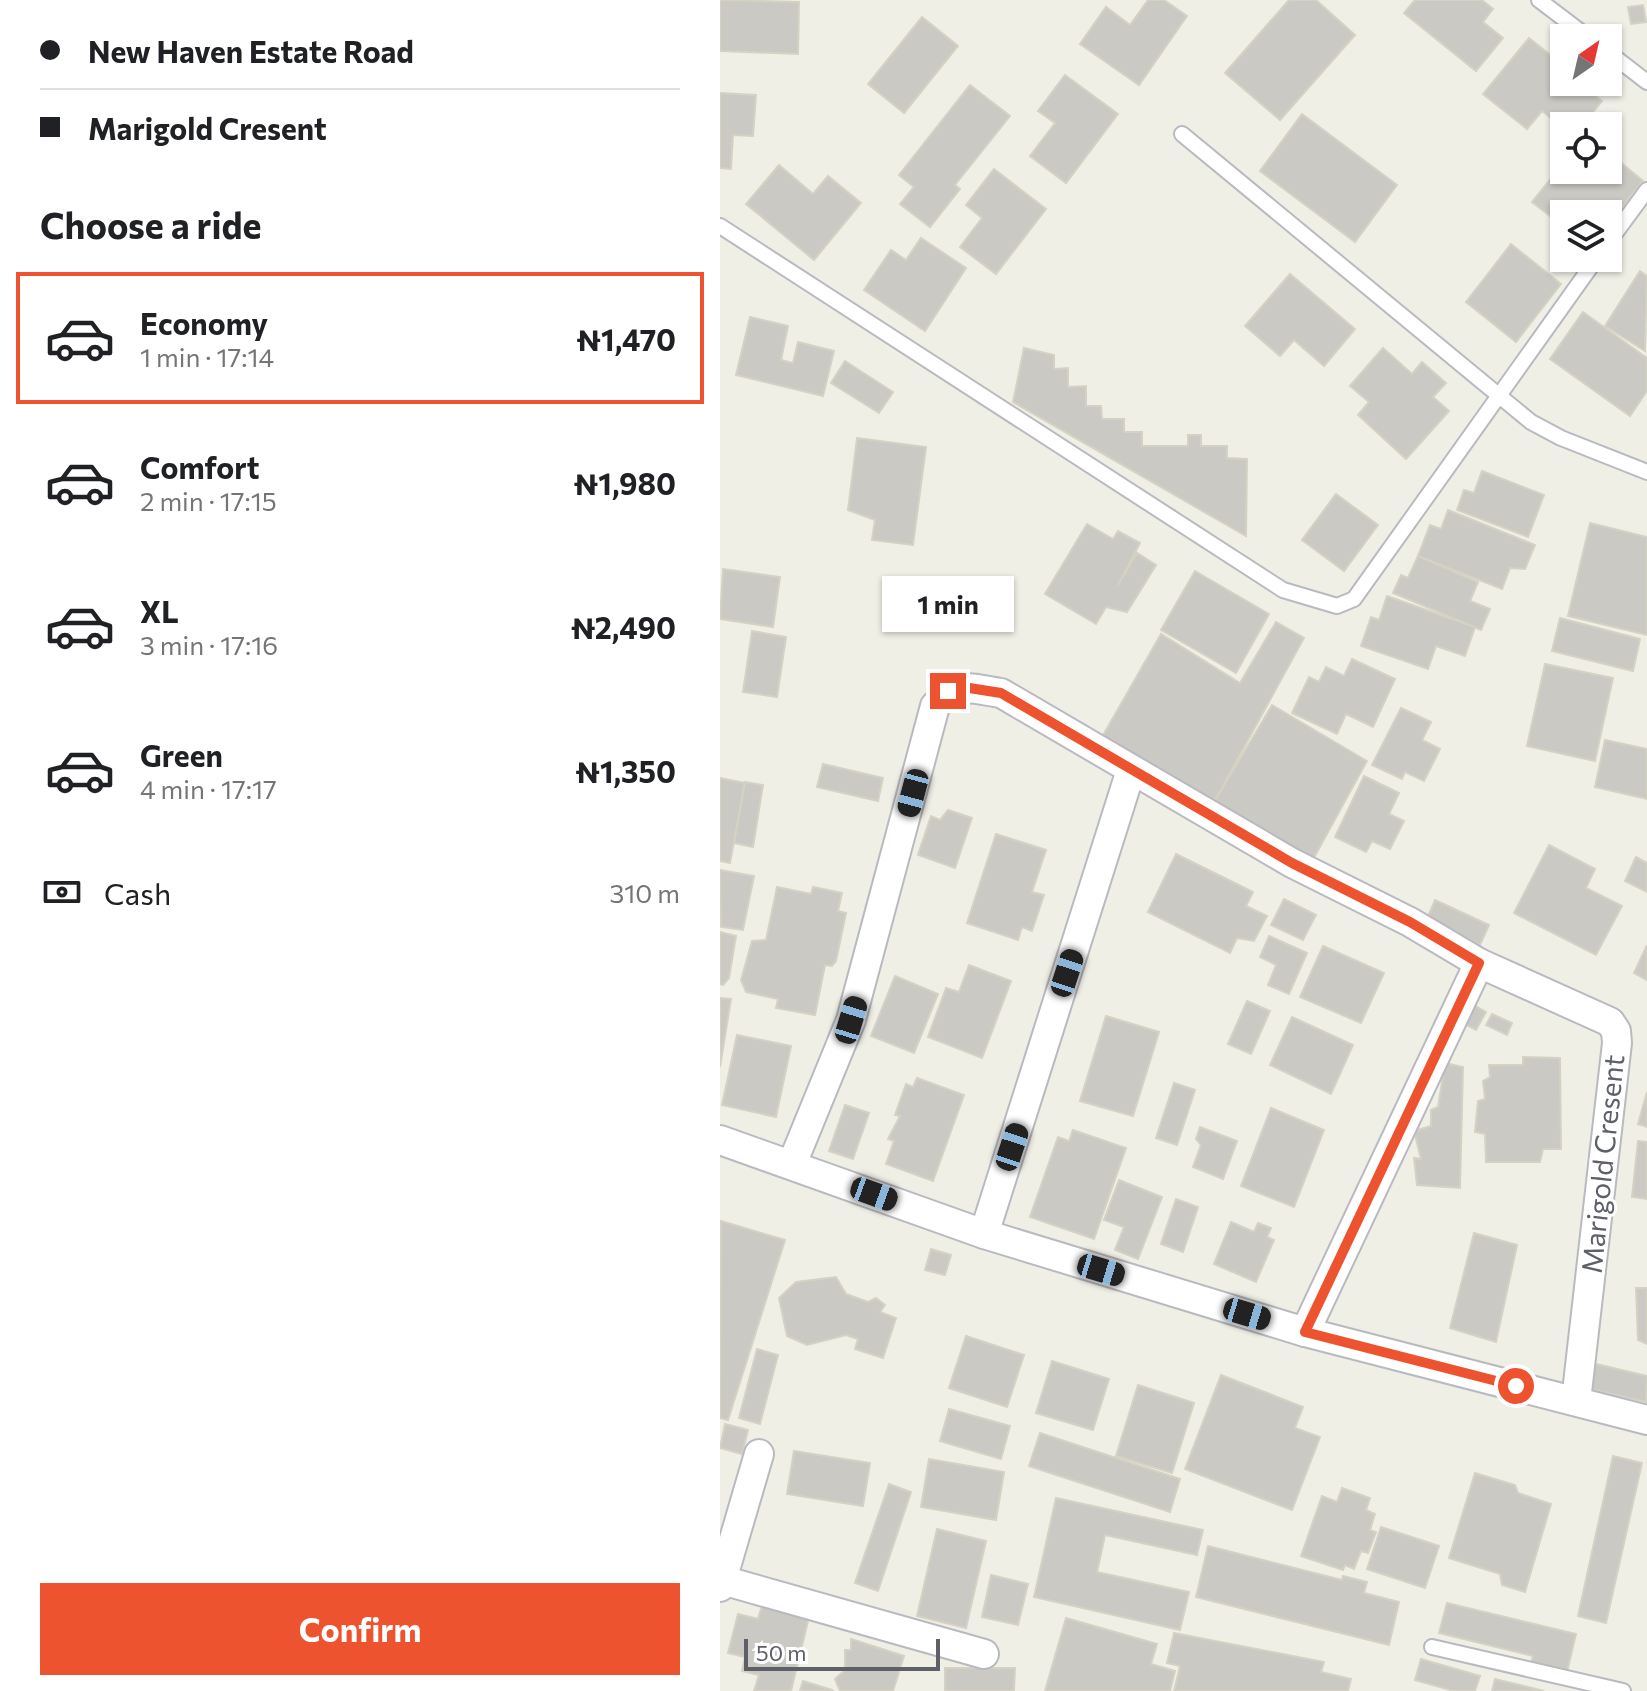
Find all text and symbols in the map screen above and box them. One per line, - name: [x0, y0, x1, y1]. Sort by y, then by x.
- north arrow: [1550, 24, 1622, 96]
- map controls: [1550, 24, 1622, 272]
- text: New Haven Estate Road: [88, 32, 414, 69]
- text: Marigold Cresent: [88, 109, 327, 146]
- button: locate: [1550, 112, 1622, 184]
- button: layers: [1550, 200, 1622, 272]
- text: Choose a ride: [40, 202, 261, 246]
- icon: car: [44, 302, 116, 374]
- text: Economy: [140, 304, 268, 341]
- text: ₦1,470: [576, 320, 676, 357]
- text: 1 min · 17:14: [140, 341, 274, 372]
- icon: car: [44, 446, 116, 518]
- text: Comfort: [140, 448, 259, 485]
- text: ₦1,980: [573, 464, 676, 501]
- text: 2 min · 17:15: [140, 485, 277, 516]
- callout: 1 min: [882, 575, 1014, 631]
- text: 1 min: [917, 588, 979, 619]
- icon: car: [44, 590, 116, 662]
- text: XL: [140, 592, 179, 629]
- text: ₦2,490: [571, 608, 676, 645]
- text: 3 min · 17:16: [140, 629, 278, 660]
- route end: [930, 673, 966, 709]
- icon: car: [44, 734, 116, 806]
- text: Green: [140, 736, 223, 773]
- text: ₦1,350: [575, 752, 676, 789]
- car: [895, 767, 931, 819]
- text: 4 min · 17:17: [140, 773, 277, 804]
- icon: cash: [40, 870, 84, 914]
- text: Cash: [104, 874, 171, 911]
- text: 310 m: [609, 877, 680, 908]
- car: [1048, 946, 1086, 1000]
- car: [833, 994, 869, 1046]
- street label: Marigold Cresent: [1574, 1053, 1630, 1275]
- car: [993, 1120, 1031, 1174]
- car: [847, 1175, 901, 1213]
- car: [1075, 1252, 1127, 1288]
- car: [1221, 1296, 1273, 1332]
- route start: [1498, 1368, 1534, 1404]
- button: Confirm: [40, 1583, 680, 1675]
- scale bar: [744, 1635, 940, 1671]
- text: 50 m: [756, 1639, 806, 1666]

